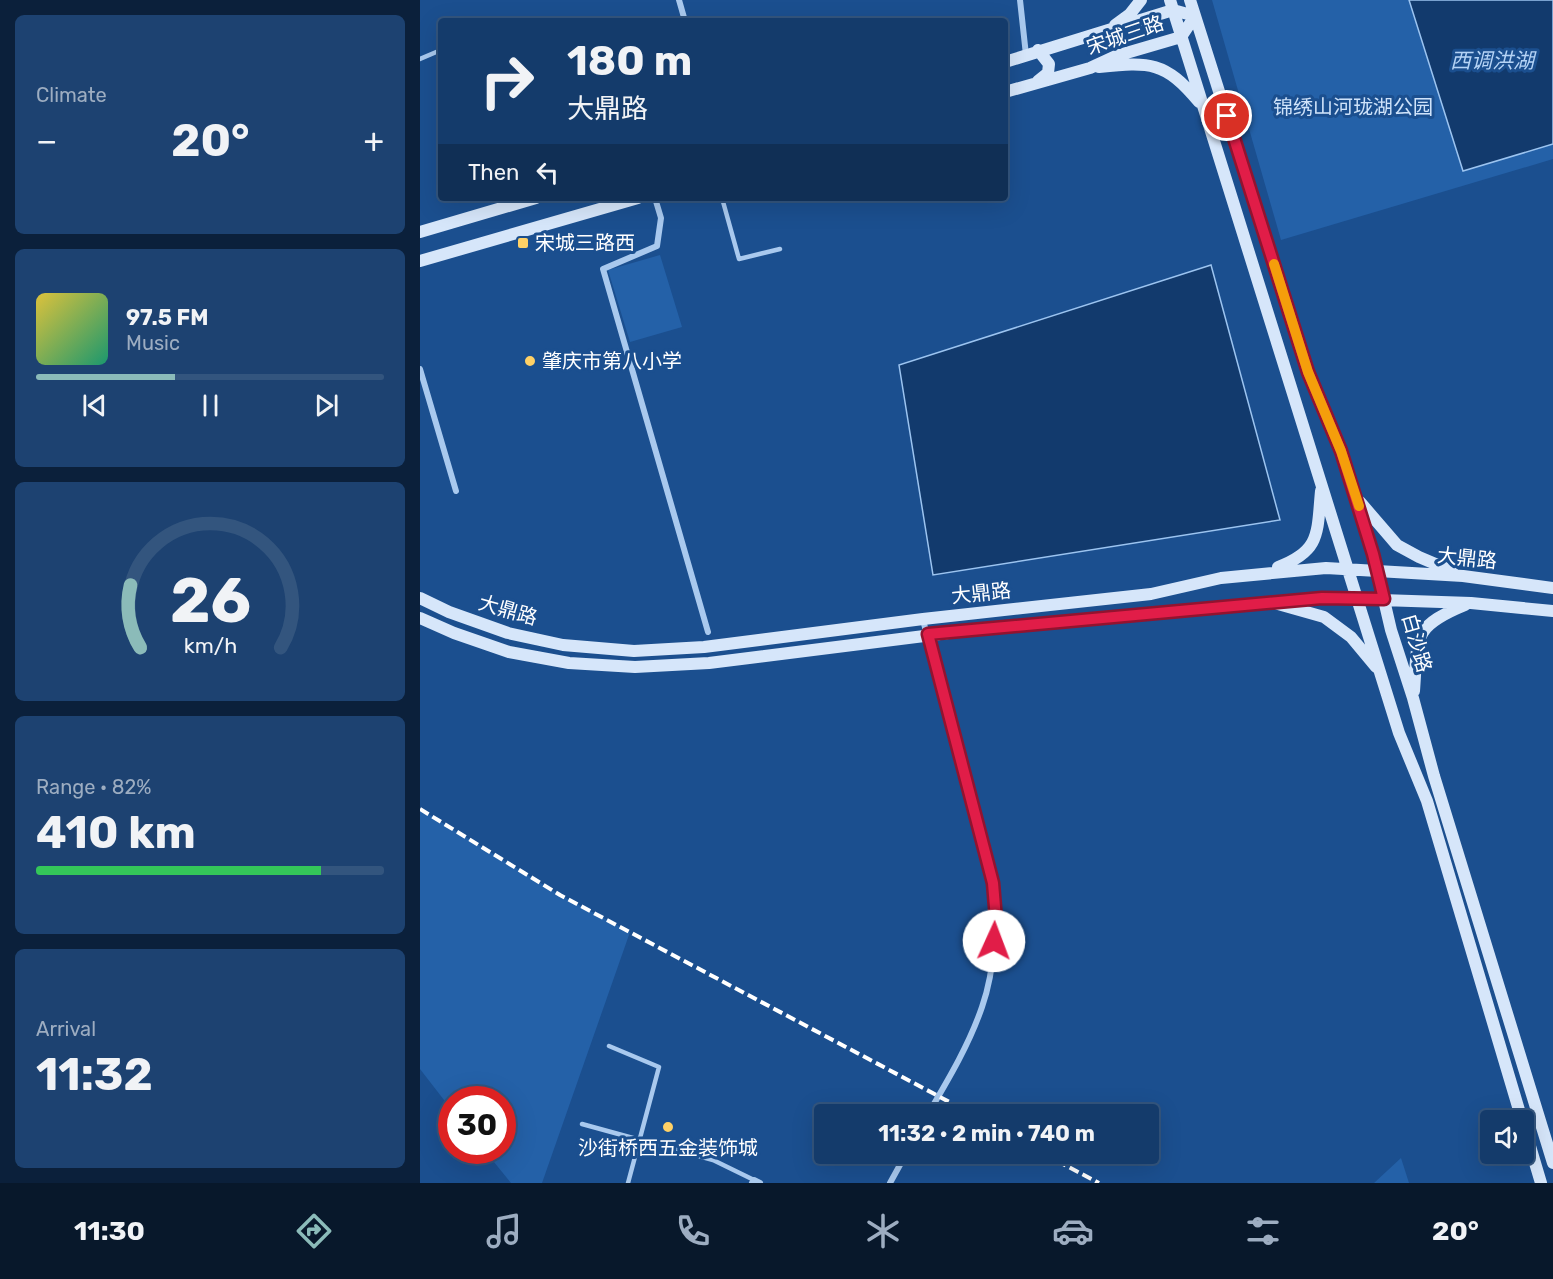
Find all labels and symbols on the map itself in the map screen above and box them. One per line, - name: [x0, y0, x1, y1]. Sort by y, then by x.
- street label: 宋城三路: [1083, 11, 1167, 59]
- water label: 西调洪湖: [1450, 48, 1537, 73]
- pin: [1201, 90, 1252, 141]
- park label: 锦绣山河珑湖公园: [1273, 95, 1433, 119]
- place label: 宋城三路西: [535, 231, 635, 255]
- marker: 宋城三路西: [516, 236, 530, 250]
- place label: 肇庆市第八小学: [542, 349, 682, 373]
- marker: 肇庆市第八小学: [523, 354, 537, 368]
- street label: 大鼎路: [1436, 543, 1498, 573]
- street label: 大鼎路: [950, 578, 1012, 608]
- street label: 大鼎路: [476, 590, 540, 630]
- street label: 白沙路: [1397, 611, 1437, 675]
- position arrow: [962, 909, 1026, 973]
- speed limit sign: 30: [438, 1086, 516, 1164]
- marker: 沙街桥西五金装饰城: [661, 1120, 675, 1134]
- place label: 沙街桥西五金装饰城: [578, 1136, 758, 1160]

